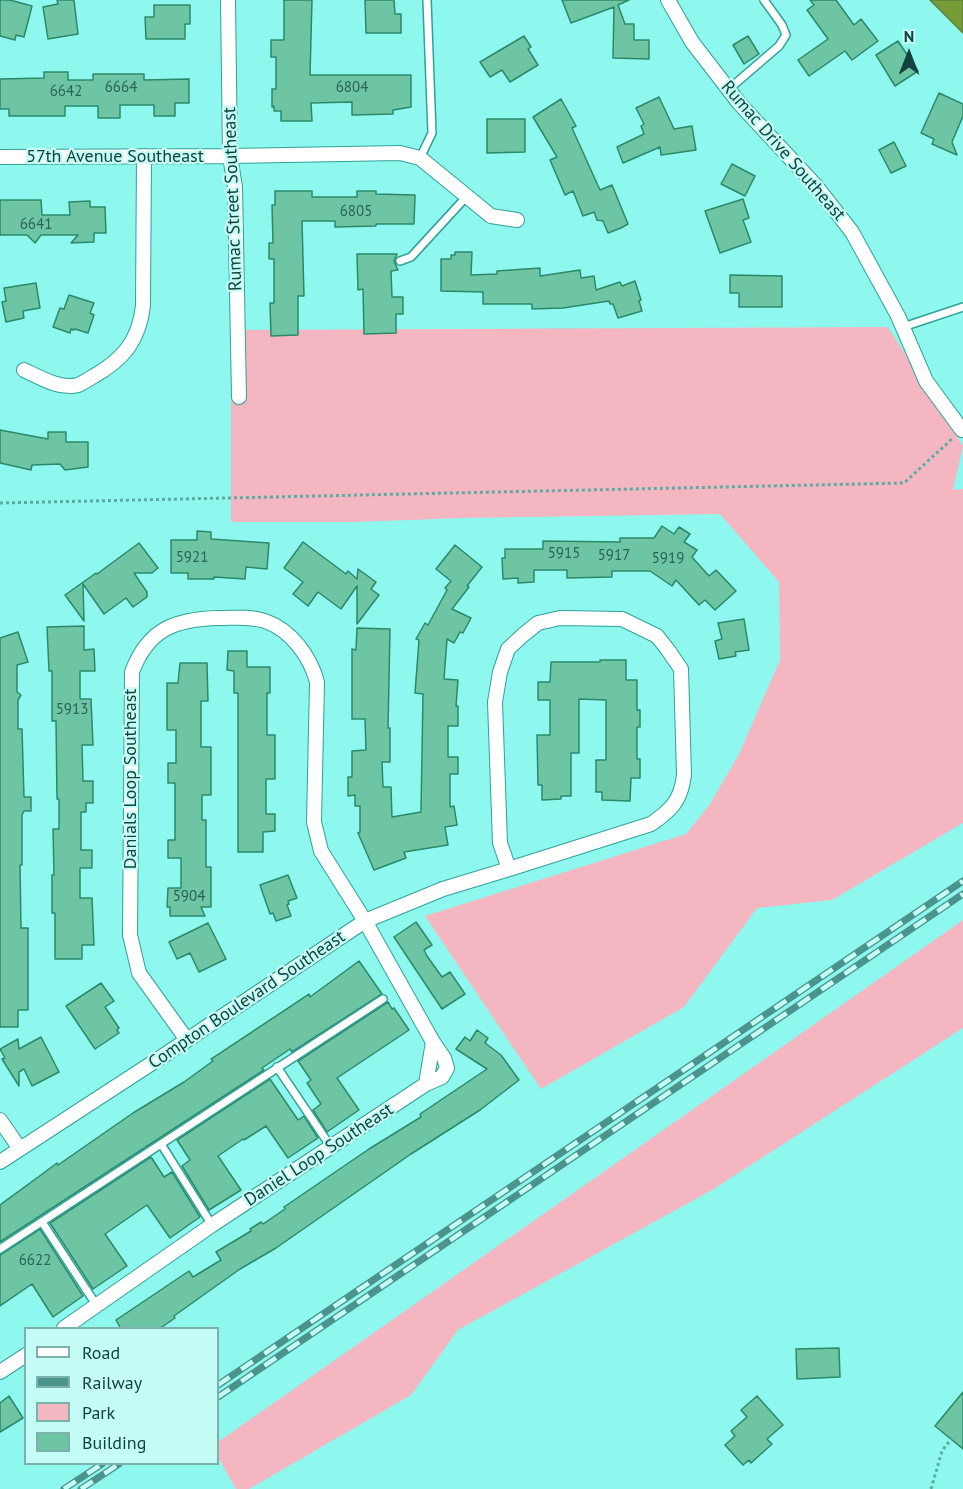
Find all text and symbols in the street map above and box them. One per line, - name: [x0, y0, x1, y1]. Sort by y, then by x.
- north arrow: [879, 24, 939, 84]
- text: N: [904, 26, 914, 46]
- street label: Rumac Drive Southeast: [716, 77, 850, 225]
- house number: 6664: [105, 79, 137, 97]
- house number: 6804: [336, 79, 368, 97]
- house number: 6642: [50, 83, 82, 101]
- street label: Rumac Street Southeast: [219, 107, 247, 291]
- street label: 57th Avenue Southeast: [26, 146, 204, 168]
- house number: 6805: [340, 203, 372, 221]
- house number: 6641: [20, 216, 52, 234]
- house number: 5915: [548, 545, 580, 563]
- house number: 5917: [598, 547, 630, 565]
- house number: 5921: [176, 549, 208, 567]
- house number: 5919: [652, 550, 684, 568]
- street label: Danials Loop Southeast: [120, 689, 142, 869]
- house number: 5913: [56, 701, 88, 719]
- house number: 5904: [173, 888, 205, 906]
- street label: Compton Boulevard Southeast: [145, 926, 349, 1074]
- street label: Daniel Loop Southeast: [240, 1099, 398, 1211]
- house number: 6622: [19, 1252, 51, 1270]
- legend: [24, 1327, 219, 1465]
- text: Road: [82, 1341, 120, 1364]
- text: Railway: [82, 1371, 142, 1394]
- text: Park: [82, 1401, 115, 1424]
- text: Building: [82, 1431, 146, 1454]

